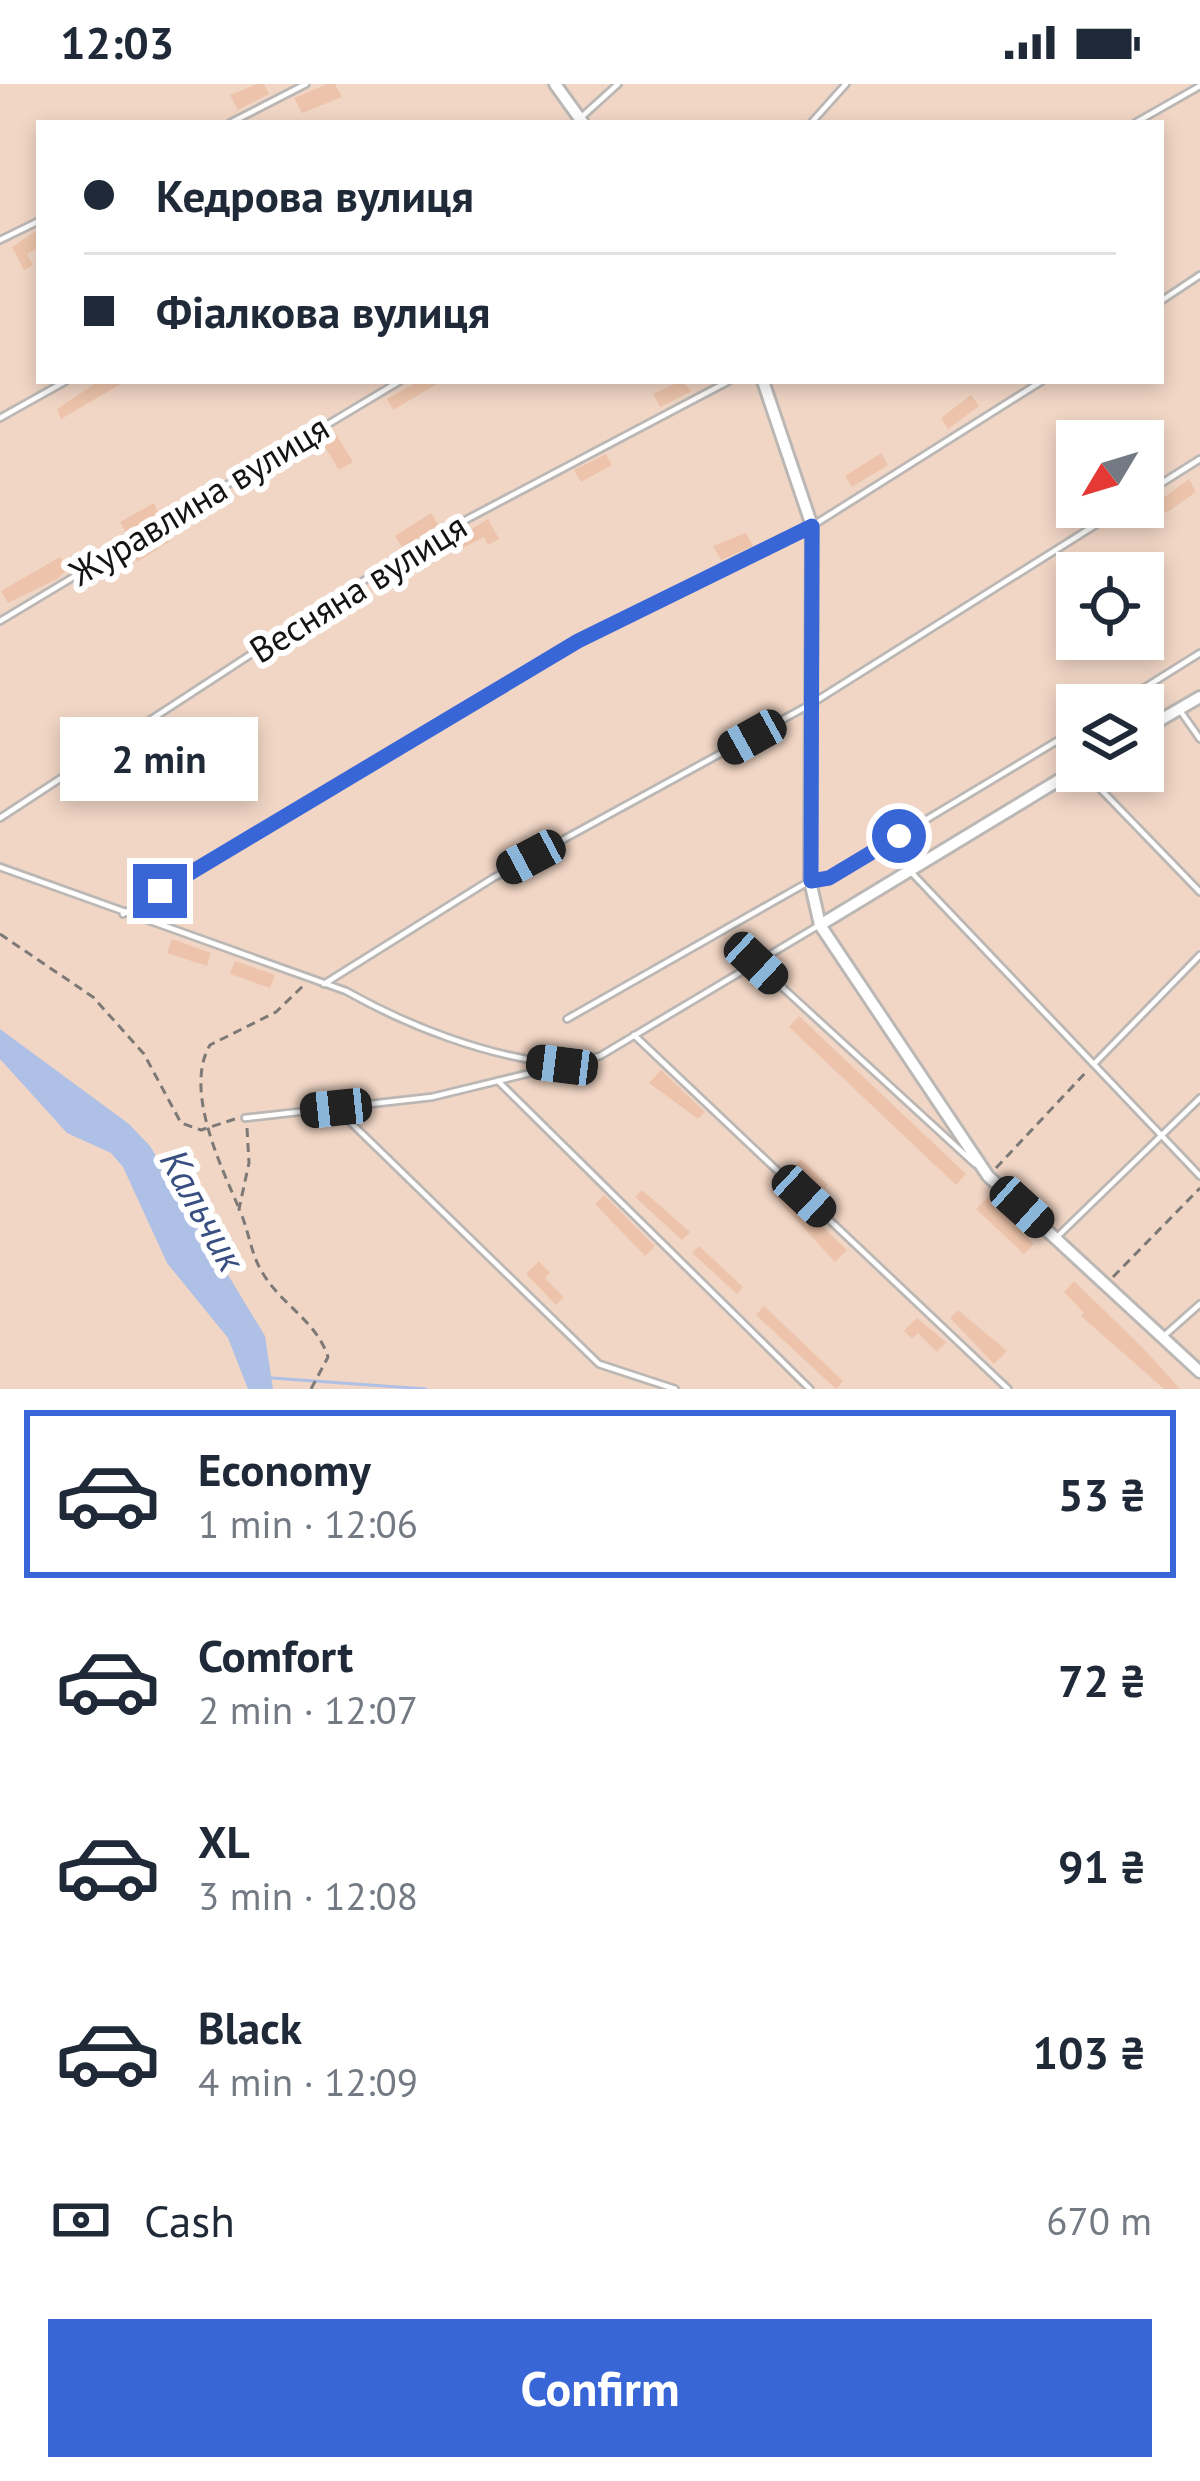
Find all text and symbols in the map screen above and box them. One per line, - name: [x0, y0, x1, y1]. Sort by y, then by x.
- text: 12:03: [60, 13, 174, 71]
- text: Кедрова вулиця: [156, 166, 474, 224]
- text: Фіалкова вулиця: [156, 282, 490, 340]
- street label: Журавлина вулиця: [60, 404, 337, 596]
- north arrow: [1056, 420, 1164, 528]
- map controls: [1056, 420, 1164, 792]
- street label: Весняна вулиця: [240, 502, 475, 673]
- button: locate: [1056, 552, 1164, 660]
- button: layers: [1056, 684, 1164, 792]
- car: [712, 704, 792, 770]
- callout: 2 min: [61, 717, 259, 801]
- text: 2 min: [111, 733, 207, 784]
- route start: [872, 809, 926, 863]
- car: [491, 824, 571, 890]
- route end: [133, 864, 187, 918]
- car: [717, 925, 795, 1001]
- car: [524, 1043, 600, 1087]
- car: [298, 1086, 374, 1130]
- water label: Кальчик: [149, 1140, 258, 1281]
- car: [765, 1158, 843, 1234]
- car: [983, 1170, 1061, 1244]
- icon: car: [54, 1440, 162, 1548]
- text: Economy: [198, 1440, 371, 1498]
- text: 53 ₴: [1058, 1465, 1146, 1523]
- text: 1 min · 12:06: [198, 1498, 418, 1549]
- icon: car: [54, 1626, 162, 1734]
- text: Comfort: [198, 1626, 353, 1684]
- text: 72 ₴: [1058, 1651, 1146, 1709]
- text: 2 min · 12:07: [198, 1684, 418, 1735]
- icon: car: [54, 1812, 162, 1920]
- text: XL: [198, 1812, 250, 1870]
- text: 91 ₴: [1058, 1837, 1146, 1895]
- text: 3 min · 12:08: [198, 1870, 418, 1921]
- icon: car: [54, 1998, 162, 2106]
- text: Black: [198, 1998, 302, 2056]
- text: 103 ₴: [1033, 2023, 1146, 2081]
- text: 4 min · 12:09: [198, 2056, 418, 2107]
- icon: cash: [48, 2187, 114, 2253]
- text: Cash: [144, 2191, 235, 2249]
- text: 670 m: [1046, 2195, 1152, 2246]
- button: Confirm: [48, 2319, 1152, 2457]

